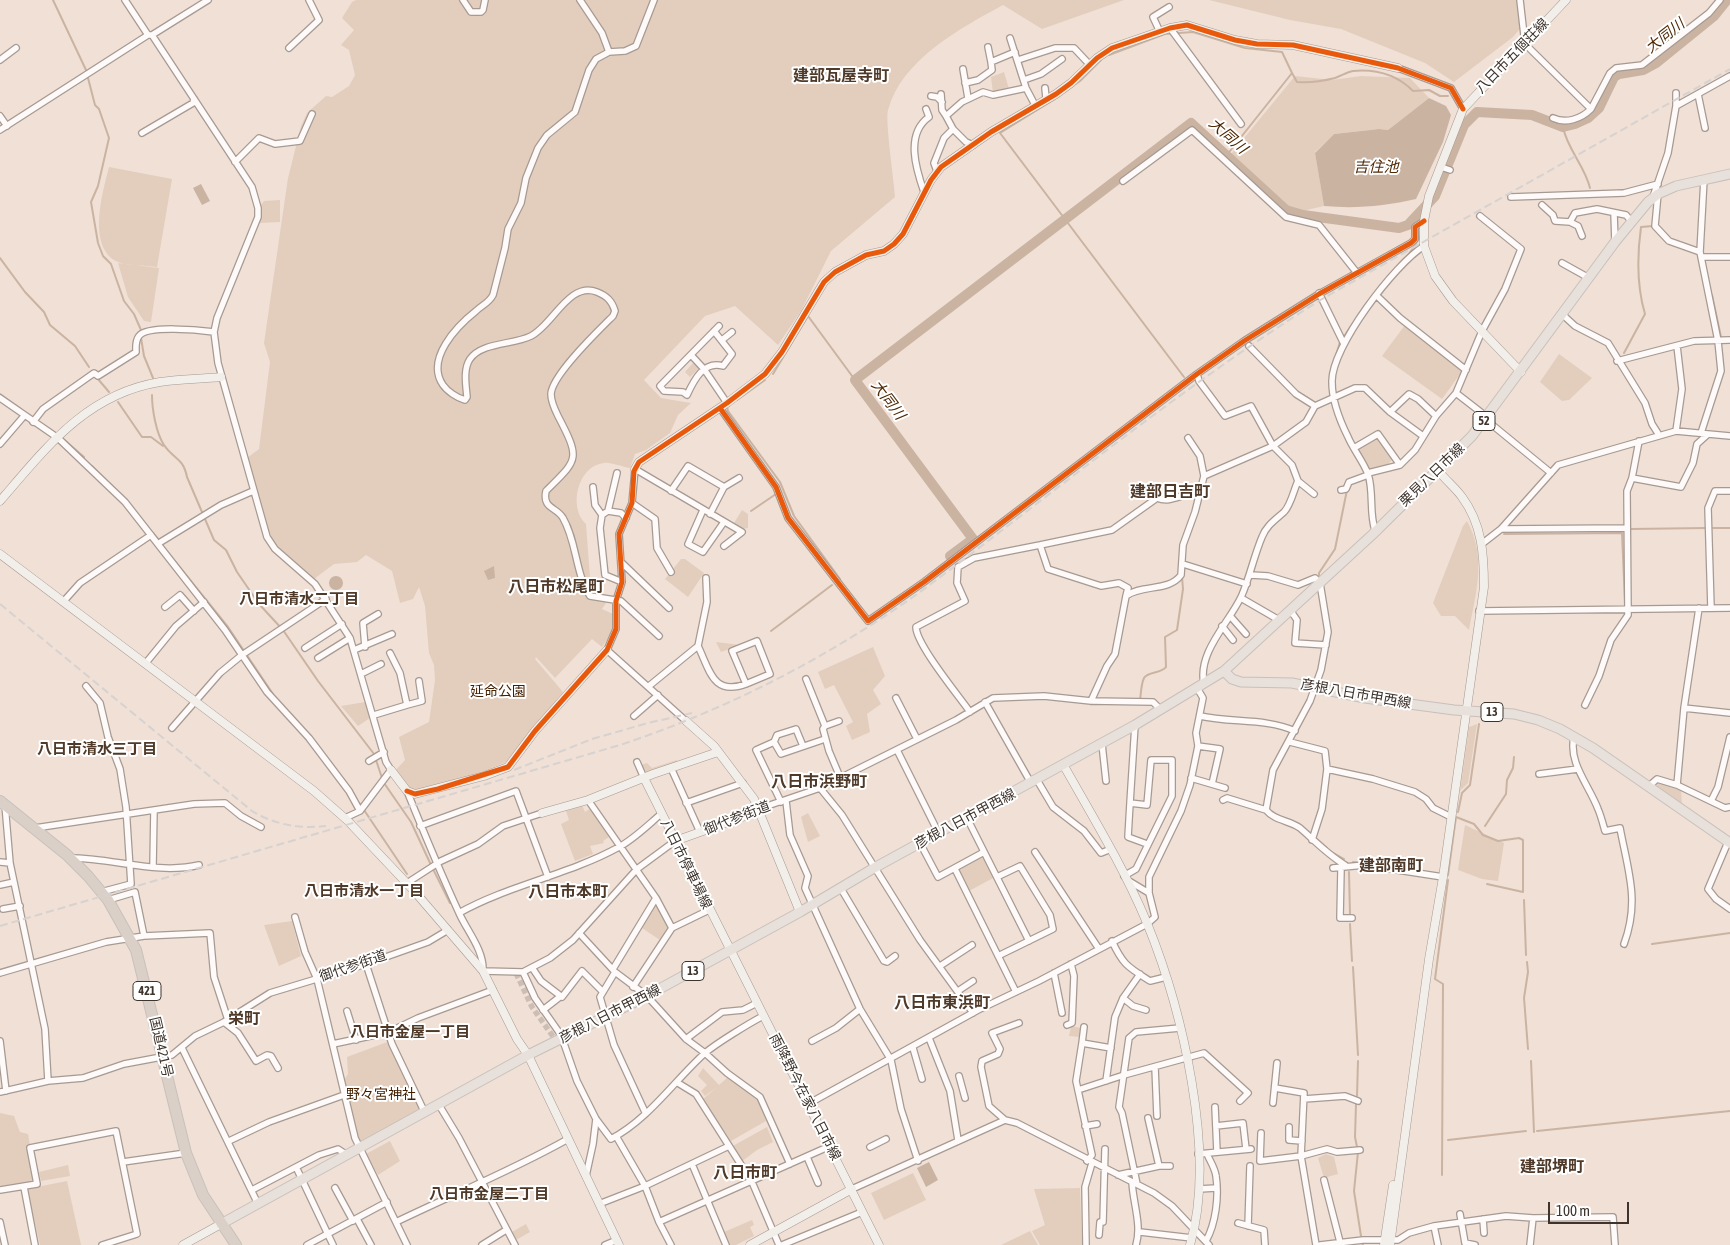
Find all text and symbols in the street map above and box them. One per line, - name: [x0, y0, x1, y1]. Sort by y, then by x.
- street label: 八日市五個荘線: [1472, 15, 1552, 97]
- water label: 大同川: [1642, 15, 1688, 57]
- district label: 建部瓦屋寺町: [793, 66, 889, 86]
- water label: 大同川: [1205, 114, 1251, 158]
- water label: 吉住池: [1354, 158, 1398, 176]
- water label: 大同川: [867, 377, 909, 423]
- road number: 52: [1473, 412, 1495, 431]
- street label: 栗見八日市線: [1396, 440, 1468, 510]
- district label: 建部日吉町: [1130, 482, 1210, 502]
- district label: 八日市松尾町: [508, 577, 604, 597]
- district label: 八日市清水二丁目: [239, 590, 359, 608]
- street label: 彦根八日市甲西線: [1299, 676, 1413, 712]
- park label: 延命公園: [470, 684, 526, 700]
- road number: 13: [1481, 702, 1503, 722]
- district label: 八日市清水三丁目: [37, 740, 157, 758]
- district label: 八日市浜野町: [771, 772, 867, 792]
- street label: 彦根八日市甲西線: [912, 785, 1018, 853]
- street label: 御代参街道: [701, 798, 773, 838]
- street label: 八日市停車場線: [657, 816, 715, 912]
- district label: 建部南町: [1359, 856, 1423, 876]
- district label: 八日市清水一丁目: [304, 882, 424, 900]
- district label: 八日市本町: [528, 882, 608, 902]
- street label: 御代参街道: [317, 947, 389, 985]
- road number: 13: [682, 961, 704, 980]
- road number: 421: [133, 981, 161, 1000]
- street label: 彦根八日市甲西線: [556, 981, 664, 1047]
- district label: 八日市東浜町: [894, 993, 990, 1013]
- district label: 栄町: [228, 1009, 260, 1029]
- street label: 国道421号: [146, 1015, 176, 1079]
- district label: 八日市金屋一丁目: [350, 1023, 470, 1041]
- street label: 雨降野今在家八日市線: [766, 1031, 844, 1163]
- park label: 野々宮神社: [346, 1087, 416, 1103]
- district label: 建部堺町: [1520, 1157, 1584, 1177]
- district label: 八日市町: [713, 1163, 777, 1183]
- district label: 八日市金屋二丁目: [429, 1185, 549, 1203]
- scale bar: [1550, 1192, 1631, 1224]
- text: 100 m: [1556, 1202, 1590, 1219]

